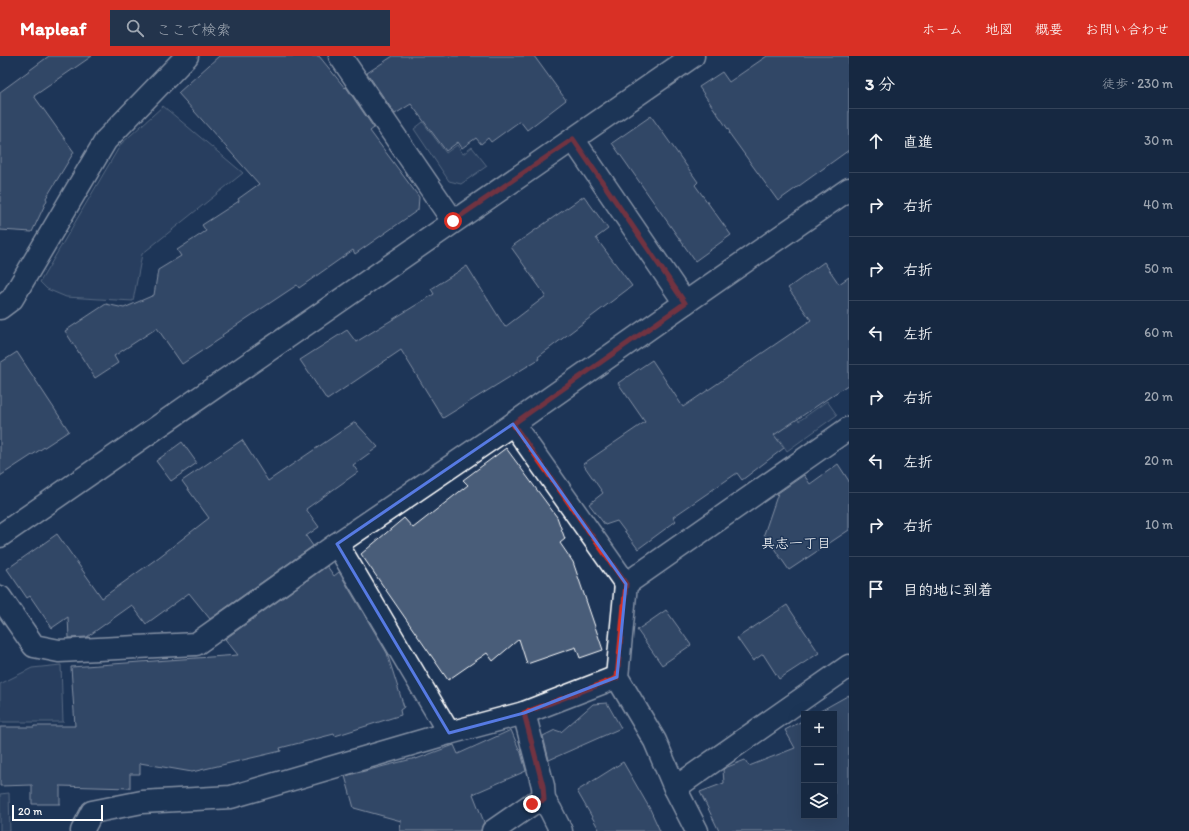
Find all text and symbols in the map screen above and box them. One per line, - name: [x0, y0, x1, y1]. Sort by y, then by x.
- search box: [110, 10, 390, 46]
- text: Mapleaf: [20, 17, 86, 40]
- icon: search: [124, 17, 146, 39]
- text: ここで検索: [156, 21, 231, 39]
- text: ホーム: [922, 21, 963, 38]
- text: 地図: [985, 21, 1013, 38]
- text: 概要: [1035, 21, 1063, 38]
- text: お問い合わせ: [1085, 21, 1169, 38]
- text: 3 分: [865, 74, 895, 94]
- text: 徒歩 · 230 m: [1102, 76, 1173, 91]
- icon: ahead: [865, 130, 887, 152]
- text: 直進: [903, 133, 933, 151]
- text: 30 m: [1144, 133, 1173, 148]
- icon: right: [865, 194, 887, 216]
- text: 右折: [903, 197, 933, 215]
- text: 40 m: [1143, 197, 1173, 212]
- route start: [444, 212, 462, 230]
- icon: right: [865, 258, 887, 280]
- text: 右折: [903, 261, 933, 279]
- text: 50 m: [1144, 261, 1173, 276]
- icon: left: [865, 322, 887, 344]
- text: 左折: [903, 325, 933, 343]
- text: 60 m: [1144, 325, 1173, 340]
- icon: right: [865, 386, 887, 408]
- text: 右折: [903, 389, 933, 407]
- text: 20 m: [1144, 389, 1173, 404]
- icon: left: [865, 450, 887, 472]
- text: 左折: [903, 453, 933, 471]
- text: 20 m: [1144, 453, 1173, 468]
- icon: right: [865, 514, 887, 536]
- text: 右折: [903, 517, 933, 535]
- text: 10 m: [1145, 517, 1173, 532]
- district label: 具志一丁目: [761, 535, 831, 552]
- icon: arrive: [865, 578, 887, 600]
- text: 目的地に到着: [903, 581, 993, 599]
- map controls: [801, 711, 837, 819]
- button: +: [801, 711, 837, 747]
- button: −: [801, 747, 837, 783]
- button: layers: [801, 783, 837, 819]
- route end: [523, 795, 541, 813]
- scale bar: [12, 803, 103, 822]
- text: 20 m: [18, 805, 42, 818]

